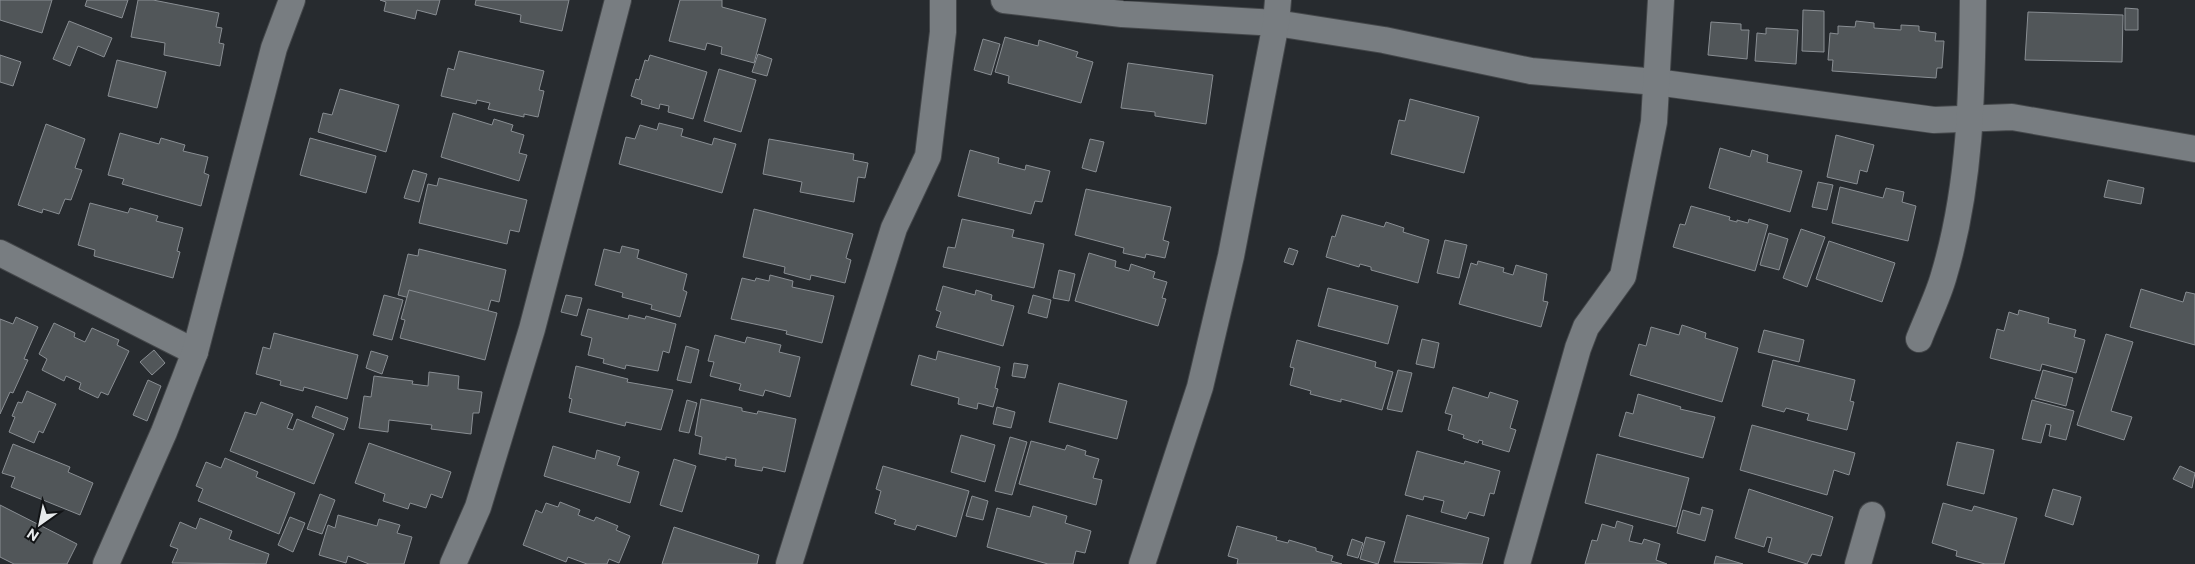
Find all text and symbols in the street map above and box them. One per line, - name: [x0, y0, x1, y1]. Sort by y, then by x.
- north arrow: [15, 499, 65, 549]
- text: N: [24, 525, 42, 545]

